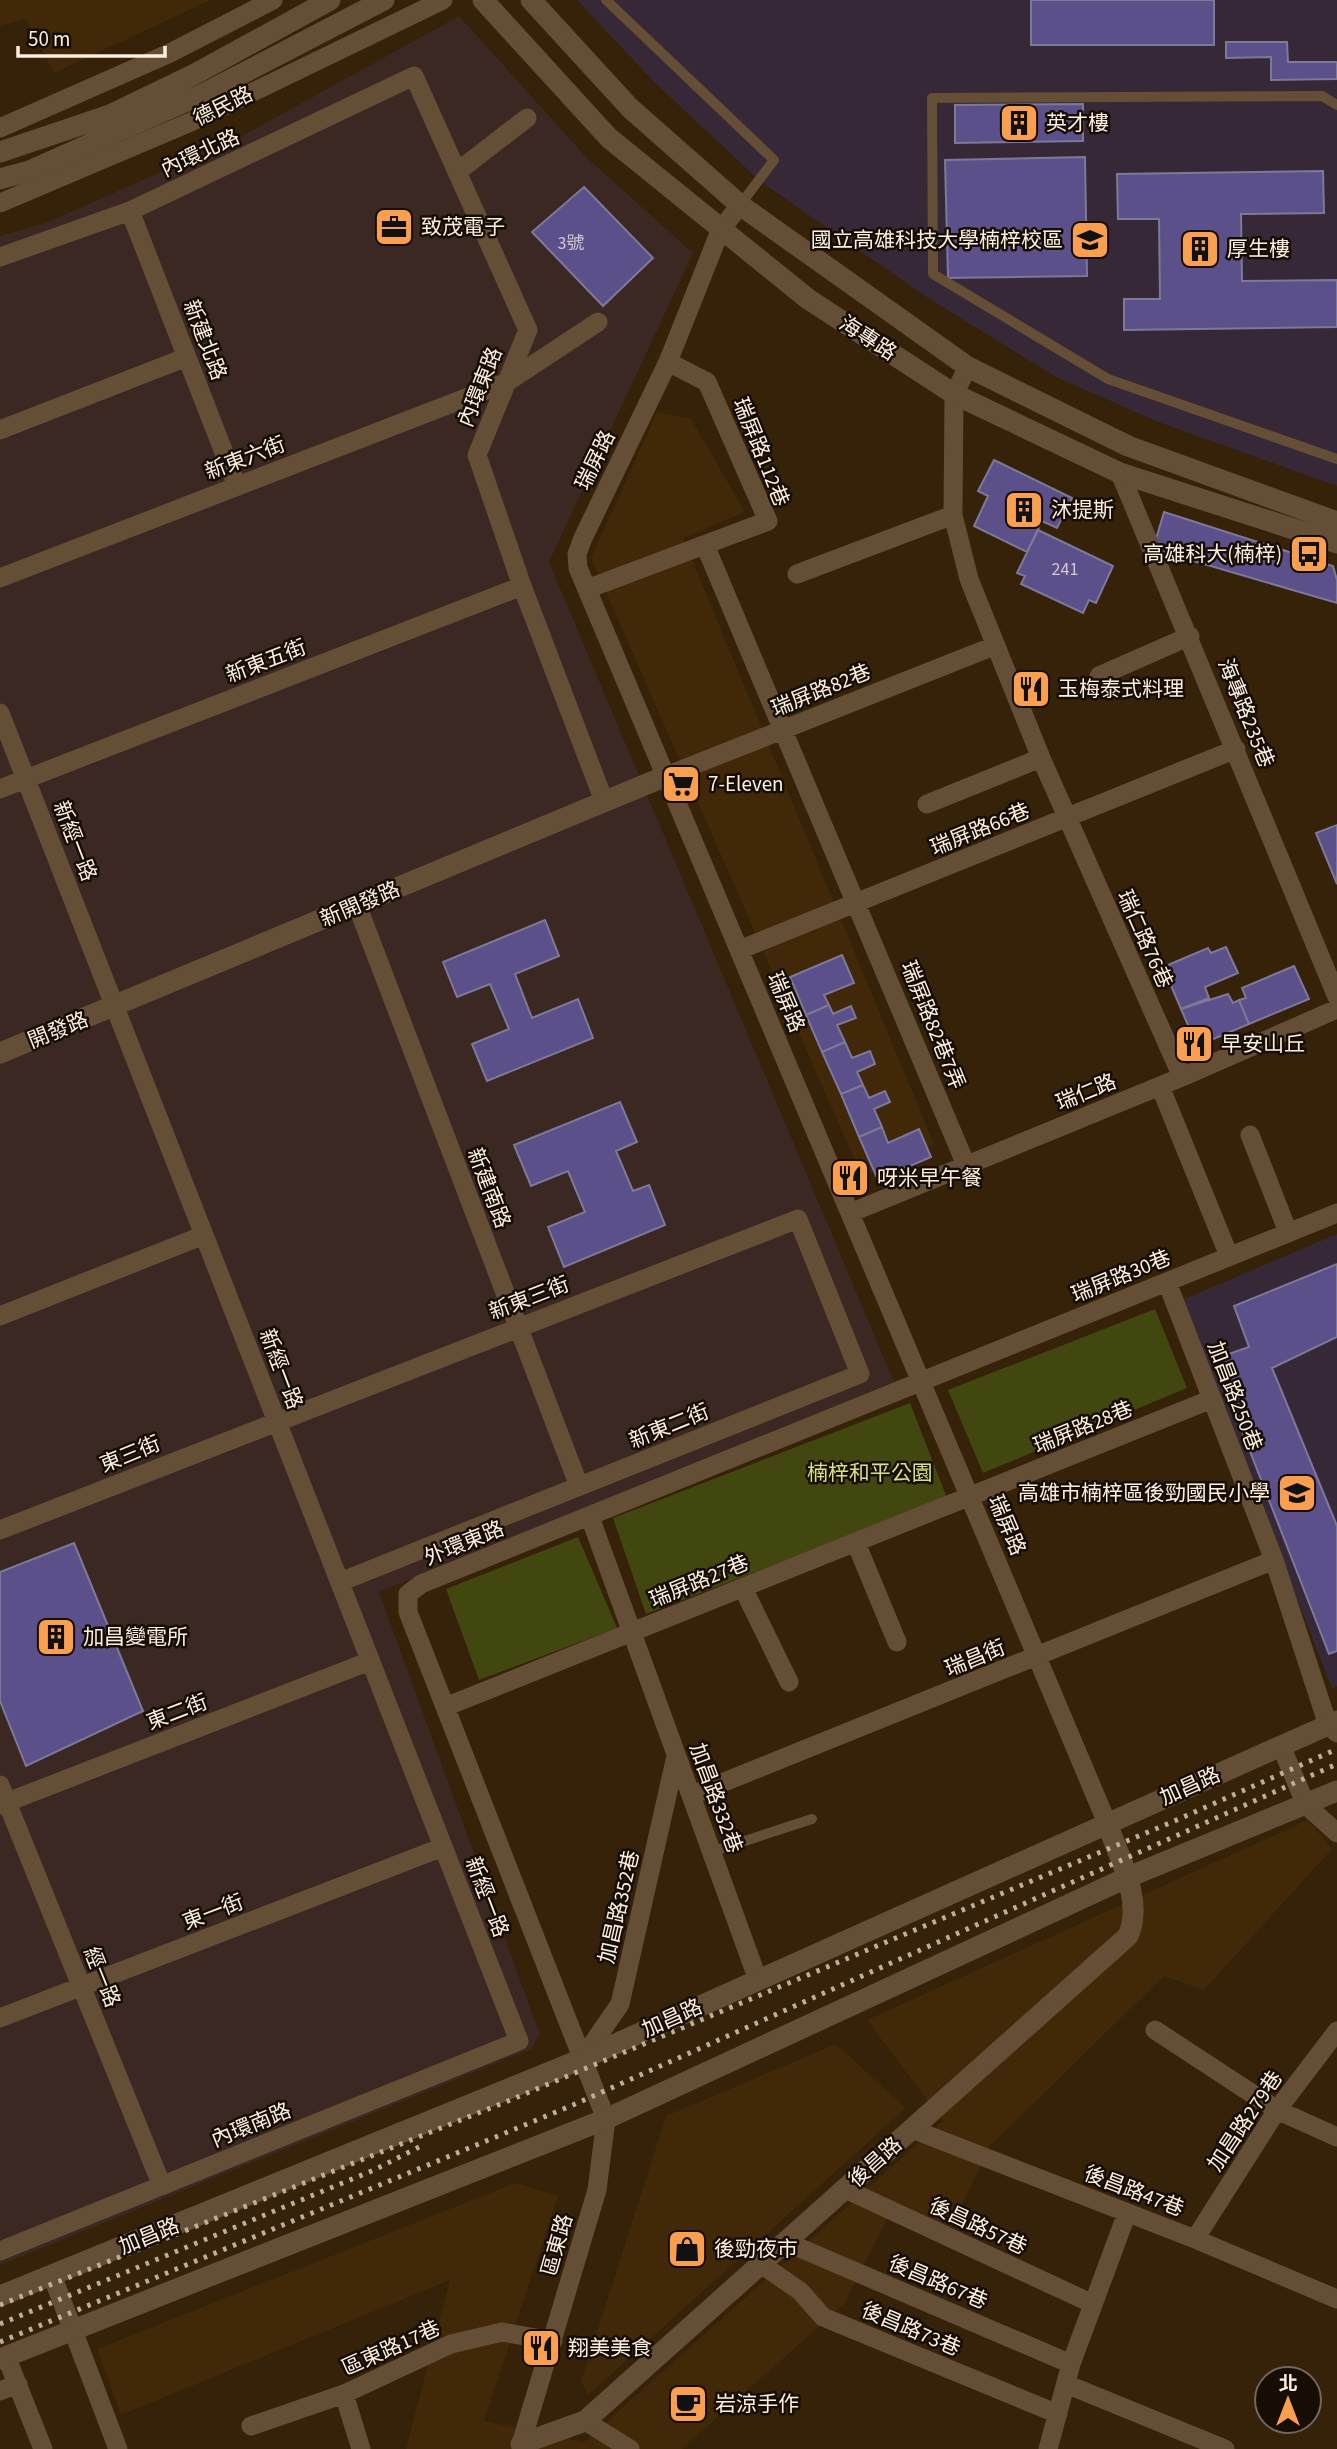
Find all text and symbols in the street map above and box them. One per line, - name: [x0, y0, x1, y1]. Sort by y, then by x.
- scale bar: [18, 14, 164, 58]
- text: 50 m: [28, 24, 70, 54]
- street label: 德民路: [188, 79, 258, 133]
- building icon: 英才樓: [998, 102, 1040, 144]
- place label: 英才樓: [1046, 108, 1109, 138]
- street label: 內環北路: [156, 122, 244, 184]
- office icon: 致茂電子: [373, 206, 415, 248]
- place label: 致茂電子: [421, 212, 505, 242]
- school or university icon: 國立高雄科技大學楠梓校區: [1069, 219, 1111, 261]
- place label: 國立高雄科技大學楠梓校區: [811, 225, 1063, 255]
- building icon: 厚生樓: [1179, 228, 1221, 270]
- house number: 3號: [558, 231, 584, 256]
- place label: 厚生樓: [1227, 234, 1290, 264]
- street label: 新建北路: [176, 295, 234, 385]
- street label: 海專路: [833, 308, 903, 368]
- street label: 內環東路: [450, 342, 510, 432]
- street label: 瑞屏路112巷: [725, 393, 797, 511]
- street label: 瑞屏路: [568, 425, 622, 495]
- street label: 新東六街: [200, 429, 290, 487]
- building icon: 沐提斯: [1003, 489, 1045, 531]
- place label: 沐提斯: [1051, 495, 1114, 525]
- bus stop icon: 高雄科大(楠梓): [1288, 533, 1330, 575]
- place label: 高雄科大(楠梓): [1143, 539, 1282, 569]
- house number: 241: [1052, 557, 1078, 582]
- street label: 新東五街: [221, 632, 311, 690]
- street label: 海專路235巷: [1210, 654, 1282, 772]
- street label: 瑞屏路82巷: [767, 656, 875, 724]
- restaurant icon: 玉梅泰式料理: [1010, 668, 1052, 710]
- place label: 玉梅泰式料理: [1058, 674, 1184, 704]
- supermarket icon: 7-Eleven: [660, 763, 702, 805]
- place label: 7-Eleven: [708, 769, 784, 799]
- street label: 瑞屏路66巷: [926, 795, 1034, 863]
- street label: 新經一路: [46, 796, 104, 886]
- street label: 新開發路: [315, 874, 405, 934]
- street label: 瑞仁路76巷: [1110, 885, 1180, 993]
- street label: 瑞屏路82巷7弄: [894, 956, 972, 1094]
- street label: 瑞屏路: [760, 967, 812, 1037]
- street label: 開發路: [23, 1004, 93, 1056]
- restaurant icon: 早安山丘: [1173, 1023, 1215, 1065]
- place label: 早安山丘: [1221, 1029, 1305, 1059]
- street label: 瑞仁路: [1051, 1066, 1121, 1118]
- street label: 新建南路: [460, 1143, 518, 1233]
- restaurant icon: 呀米早午餐: [829, 1157, 871, 1199]
- place label: 呀米早午餐: [877, 1163, 982, 1193]
- street label: 瑞屏路30巷: [1067, 1242, 1175, 1310]
- street label: 新東三街: [484, 1269, 574, 1327]
- street label: 新經一路: [252, 1324, 310, 1414]
- street label: 加昌路250巷: [1200, 1337, 1270, 1455]
- street label: 瑞屏路28巷: [1029, 1393, 1137, 1461]
- street label: 新東二街: [624, 1396, 714, 1456]
- street label: 東三街: [95, 1428, 165, 1480]
- park label: 楠梓和平公園: [807, 1458, 933, 1488]
- school or university icon: 高雄市楠梓區後勁國民小學: [1276, 1472, 1318, 1514]
- place label: 高雄市楠梓區後勁國民小學: [1018, 1478, 1270, 1508]
- street label: 瑞屏路: [981, 1490, 1033, 1560]
- street label: 外環東路: [419, 1513, 509, 1573]
- street label: 瑞屏路27巷: [645, 1547, 753, 1615]
- building icon: 加昌變電所: [35, 1616, 77, 1658]
- place label: 加昌變電所: [83, 1622, 188, 1652]
- street label: 瑞昌街: [940, 1632, 1010, 1684]
- street label: 東二街: [142, 1687, 212, 1737]
- street label: 加昌路332巷: [682, 1739, 750, 1857]
- street label: 加昌路: [1155, 1759, 1225, 1813]
- street label: 加昌路352巷: [591, 1847, 647, 1967]
- street label: 新經一路: [458, 1852, 516, 1942]
- street label: 東一街: [178, 1887, 248, 1937]
- street label: 經一路: [76, 1942, 128, 2012]
- street label: 加昌路: [637, 1991, 707, 2045]
- street label: 加昌路279巷: [1200, 2065, 1290, 2177]
- street label: 內環南路: [206, 2095, 296, 2155]
- street label: 後昌路: [842, 2130, 908, 2194]
- street label: 後昌路47巷: [1080, 2158, 1188, 2224]
- street label: 後昌路57巷: [924, 2190, 1032, 2262]
- street label: 加昌路: [114, 2210, 184, 2262]
- street label: 區東路: [534, 2211, 580, 2279]
- shop icon: 後勁夜市: [666, 2228, 708, 2270]
- place label: 後勁夜市: [714, 2234, 798, 2264]
- street label: 後昌路67巷: [884, 2248, 992, 2316]
- street label: 後昌路73巷: [857, 2295, 965, 2363]
- street label: 區東路17巷: [337, 2313, 445, 2383]
- restaurant icon: 翔美美食: [520, 2327, 562, 2369]
- place label: 翔美美食: [568, 2333, 652, 2363]
- north arrow: [1253, 2365, 1323, 2435]
- text: 北: [1278, 2371, 1298, 2398]
- cafe icon: 岩涼手作: [667, 2383, 709, 2425]
- place label: 岩涼手作: [715, 2389, 799, 2419]

